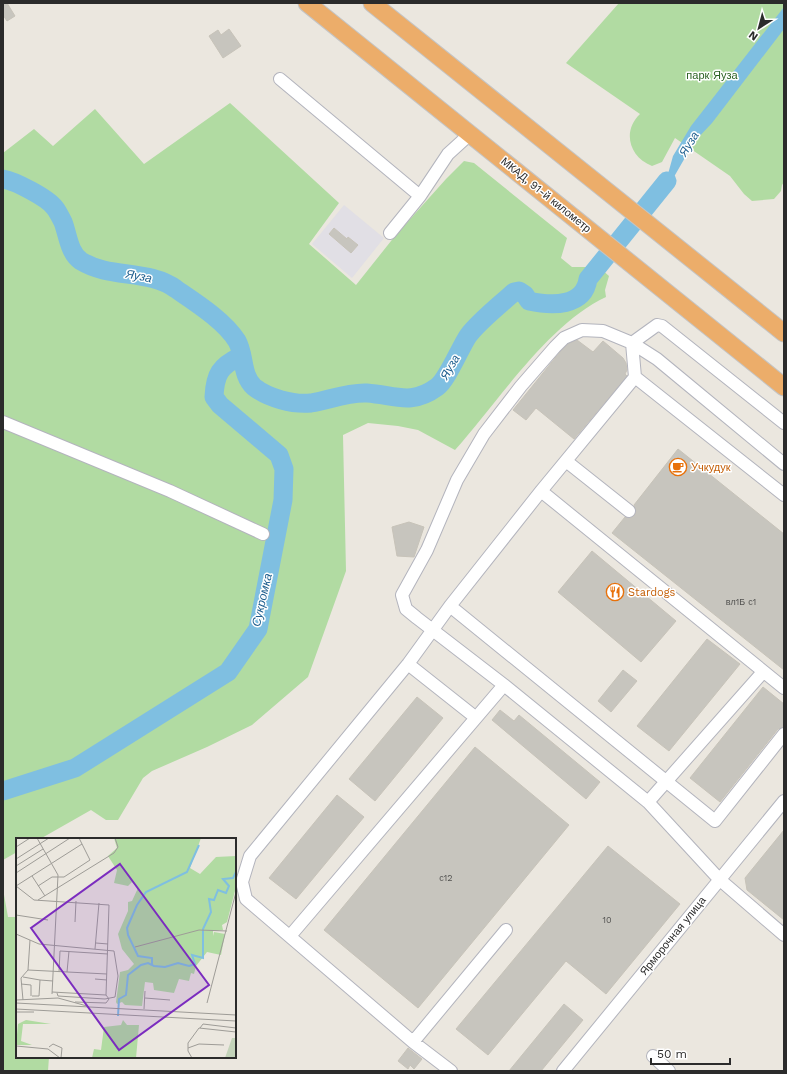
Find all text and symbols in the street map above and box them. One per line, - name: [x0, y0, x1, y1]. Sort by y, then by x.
- north arrow: [739, 8, 779, 48]
- text: N: [746, 28, 761, 43]
- park label: парк Яуза: [686, 69, 739, 82]
- water label: Яуза: [676, 129, 702, 160]
- street label: МКАД, 91-й километр: [498, 155, 594, 235]
- water label: Яуза: [124, 266, 154, 285]
- water label: Яуза: [437, 352, 463, 383]
- cafe icon: Учкудук: [668, 457, 688, 477]
- place label: Учкудук: [691, 461, 731, 474]
- water label: Сукромка: [249, 572, 275, 628]
- restaurant icon: Stardogs: [605, 582, 625, 602]
- place label: Stardogs: [628, 586, 676, 599]
- house number: вл1Б с1: [726, 597, 756, 607]
- inset map: [16, 838, 236, 1058]
- house number: с12: [439, 873, 453, 883]
- street label: Ярморочная улица: [637, 893, 709, 978]
- house number: 10: [602, 915, 612, 925]
- scale bar: [651, 1040, 730, 1066]
- text: 50 m: [657, 1047, 687, 1061]

